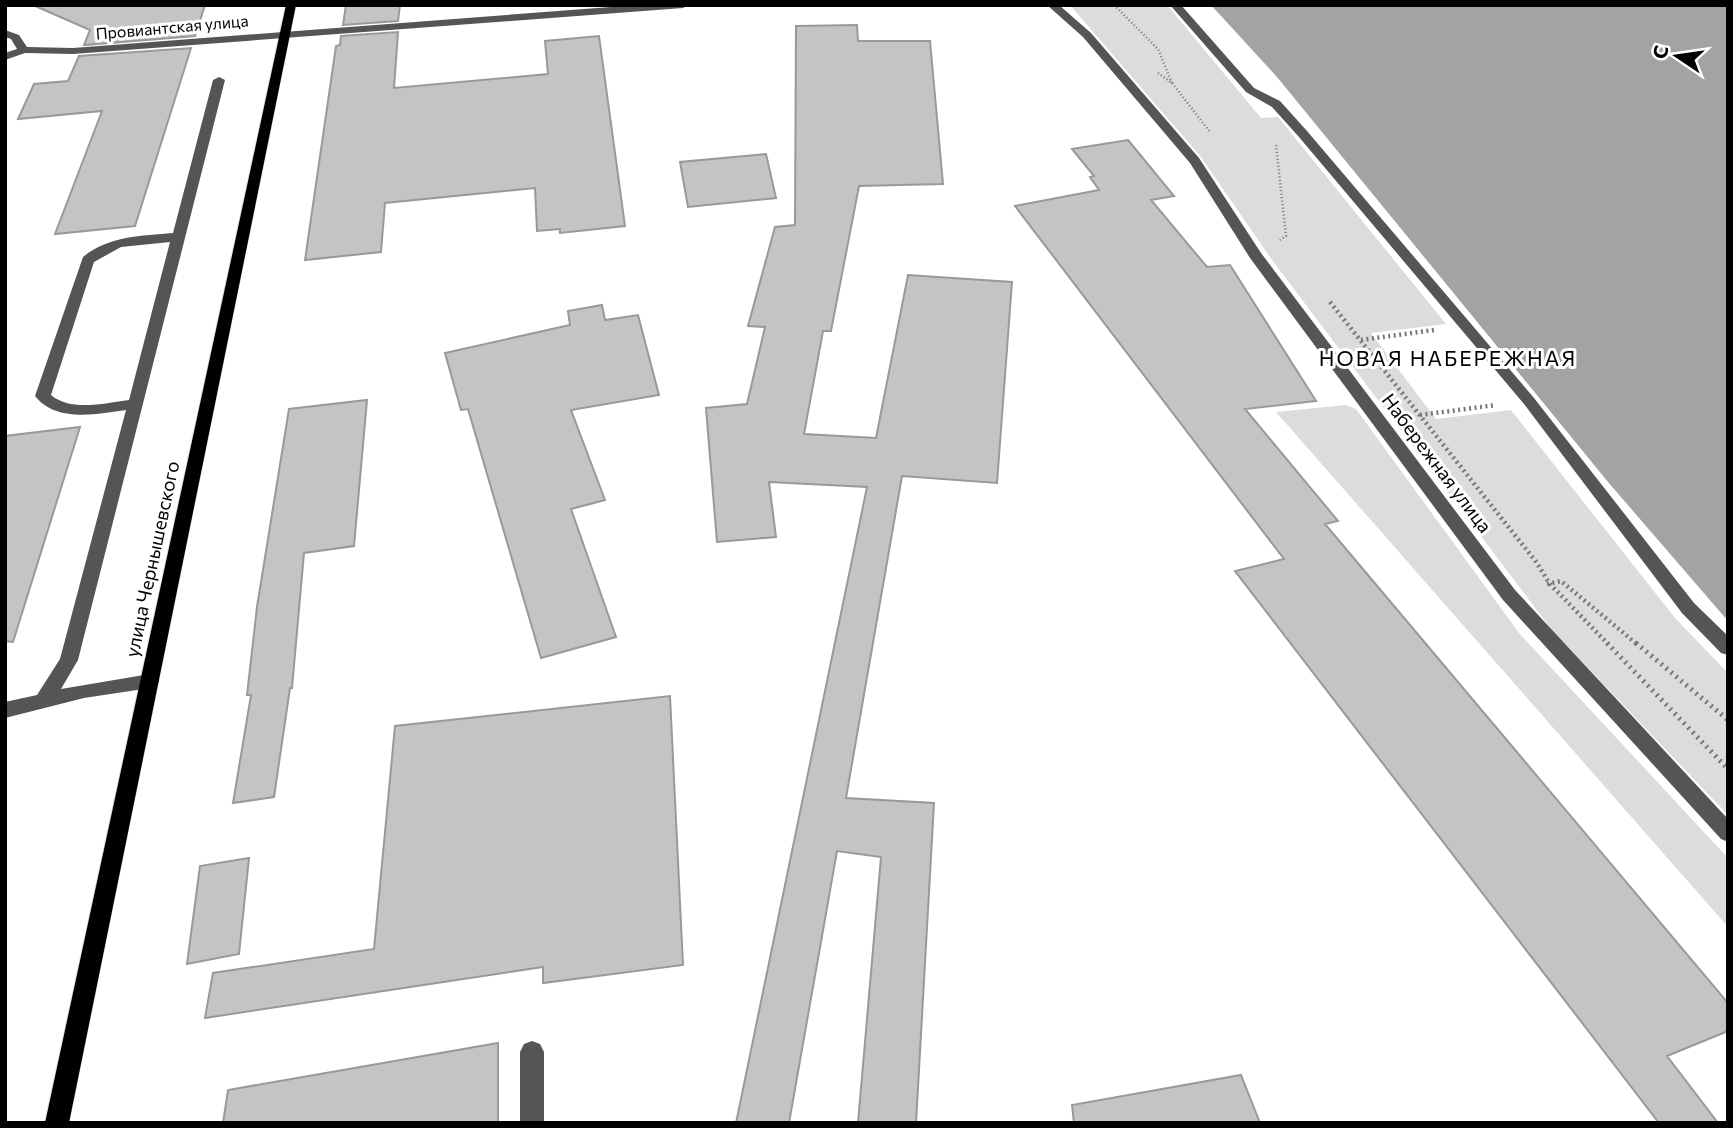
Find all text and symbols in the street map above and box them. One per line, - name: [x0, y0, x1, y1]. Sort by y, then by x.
- street label: Провиантская улица: [95, 10, 249, 43]
- north arrow: [1642, 21, 1712, 91]
- text: С: [1647, 43, 1673, 61]
- district label: НОВАЯ НАБЕРЕЖНАЯ: [1319, 345, 1577, 370]
- street label: Набережная улица: [1378, 389, 1497, 537]
- street label: улица Чернышевского: [119, 459, 184, 659]

